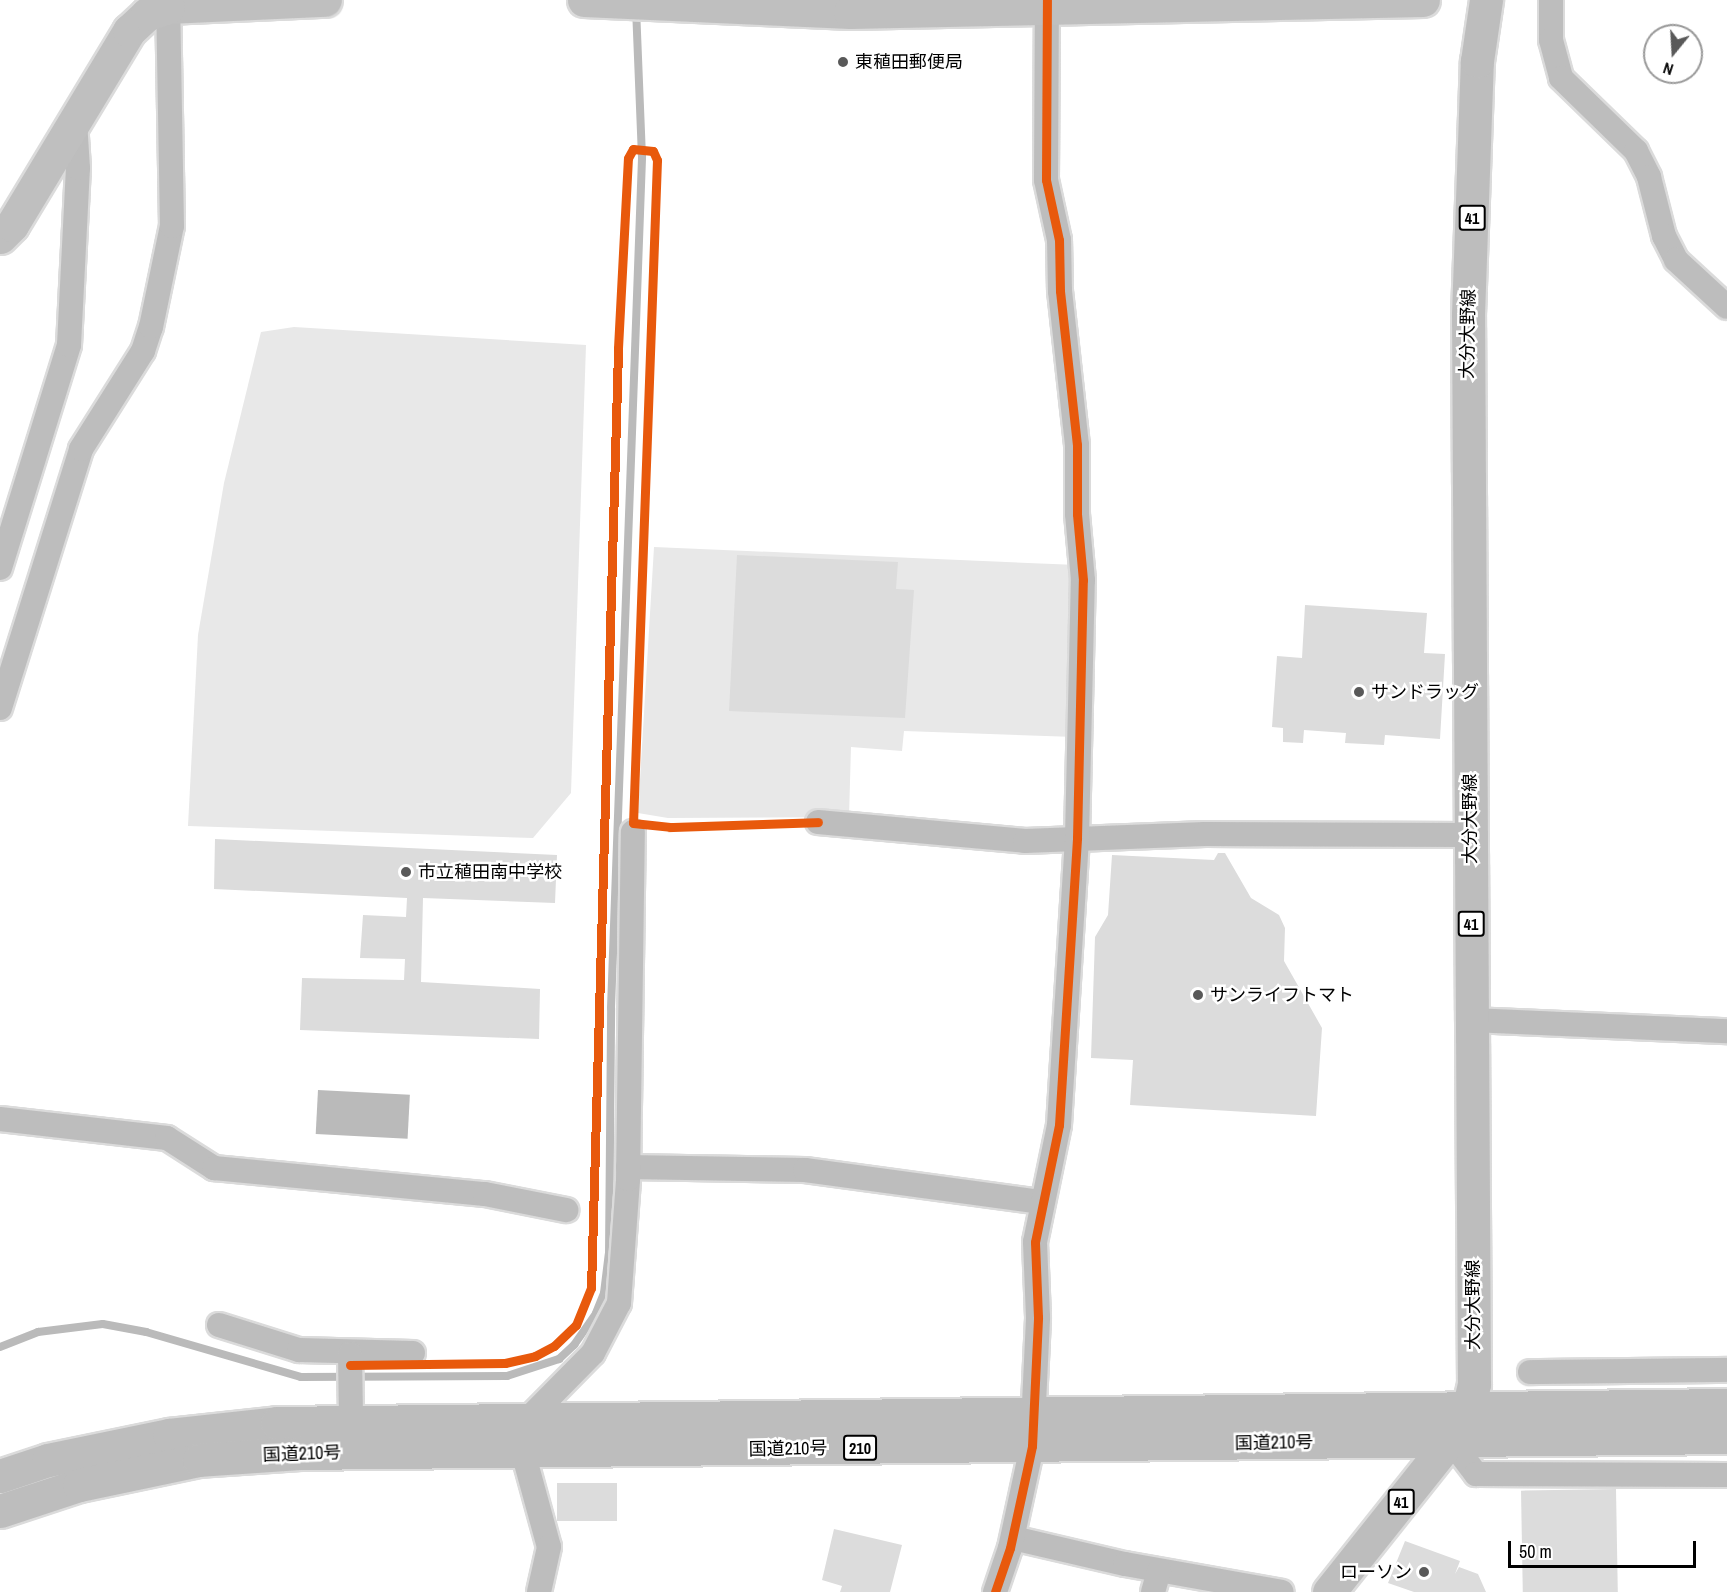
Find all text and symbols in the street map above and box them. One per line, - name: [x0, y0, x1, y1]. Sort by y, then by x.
- north arrow: [1643, 24, 1703, 84]
- place label: 東稙田郵便局: [855, 51, 963, 73]
- marker: 東稙田郵便局: [836, 55, 850, 69]
- text: N: [1660, 57, 1676, 81]
- road number: 41: [1458, 205, 1486, 231]
- street label: 大分大野線: [1456, 289, 1480, 379]
- place label: サンドラッグ: [1371, 681, 1479, 703]
- marker: サンドラッグ: [1352, 685, 1366, 699]
- street label: 大分大野線: [1459, 774, 1481, 864]
- place label: 市立稙田南中学校: [418, 861, 562, 883]
- marker: 市立稙田南中学校: [399, 865, 413, 879]
- road number: 41: [1458, 911, 1484, 937]
- place label: サンライフトマト: [1210, 984, 1354, 1006]
- marker: サンライフトマト: [1191, 988, 1205, 1002]
- street label: 大分大野線: [1462, 1260, 1484, 1350]
- street label: 国道210号: [1235, 1432, 1313, 1454]
- road number: 210: [842, 1435, 878, 1461]
- street label: 国道210号: [749, 1438, 827, 1460]
- street label: 国道210号: [262, 1442, 342, 1466]
- road number: 41: [1388, 1489, 1414, 1515]
- scale bar: [1511, 1529, 1698, 1567]
- text: 50 m: [1519, 1539, 1552, 1564]
- place label: ローソン: [1340, 1561, 1412, 1583]
- marker: ローソン: [1417, 1565, 1431, 1579]

